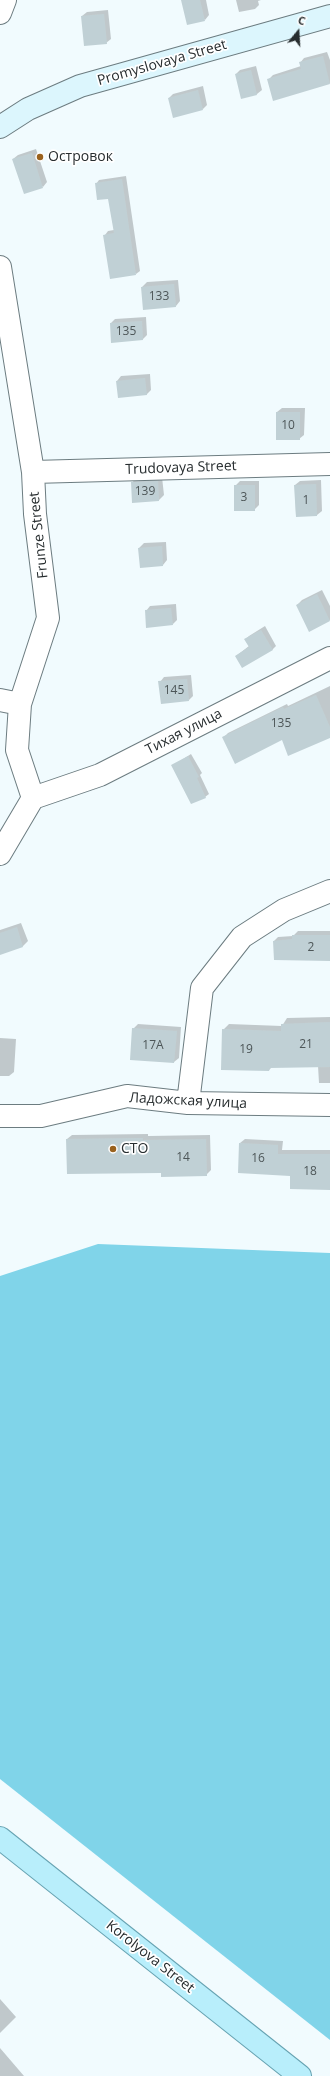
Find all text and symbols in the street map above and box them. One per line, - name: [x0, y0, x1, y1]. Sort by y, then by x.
- north arrow: [278, 12, 318, 52]
- text: С: [296, 12, 308, 28]
- street label: Promyslovaya Street: [96, 37, 228, 89]
- place label: Островок: [48, 149, 113, 165]
- marker: Островок: [35, 152, 45, 162]
- house number: 133: [149, 290, 169, 304]
- house number: 135: [116, 325, 136, 339]
- house number: 10: [281, 419, 295, 433]
- street label: Trudovaya Street: [125, 458, 237, 478]
- house number: 139: [135, 485, 155, 499]
- street label: Frunze Street: [26, 491, 52, 579]
- house number: 3: [241, 491, 247, 505]
- house number: 1: [303, 494, 309, 508]
- house number: 145: [164, 684, 184, 698]
- street label: Тихая улица: [143, 706, 225, 758]
- house number: 135: [271, 717, 291, 731]
- house number: 2: [308, 941, 314, 955]
- house number: 21: [299, 1038, 313, 1052]
- house number: 17А: [142, 1039, 164, 1053]
- house number: 19: [239, 1043, 253, 1057]
- street label: Ладожская улица: [129, 1090, 247, 1112]
- place label: СТО: [121, 1141, 148, 1157]
- marker: СТО: [108, 1144, 118, 1154]
- house number: 14: [176, 1151, 190, 1165]
- house number: 16: [251, 1152, 265, 1166]
- house number: 18: [303, 1165, 317, 1179]
- street label: Korolyova Street: [102, 1917, 198, 1997]

